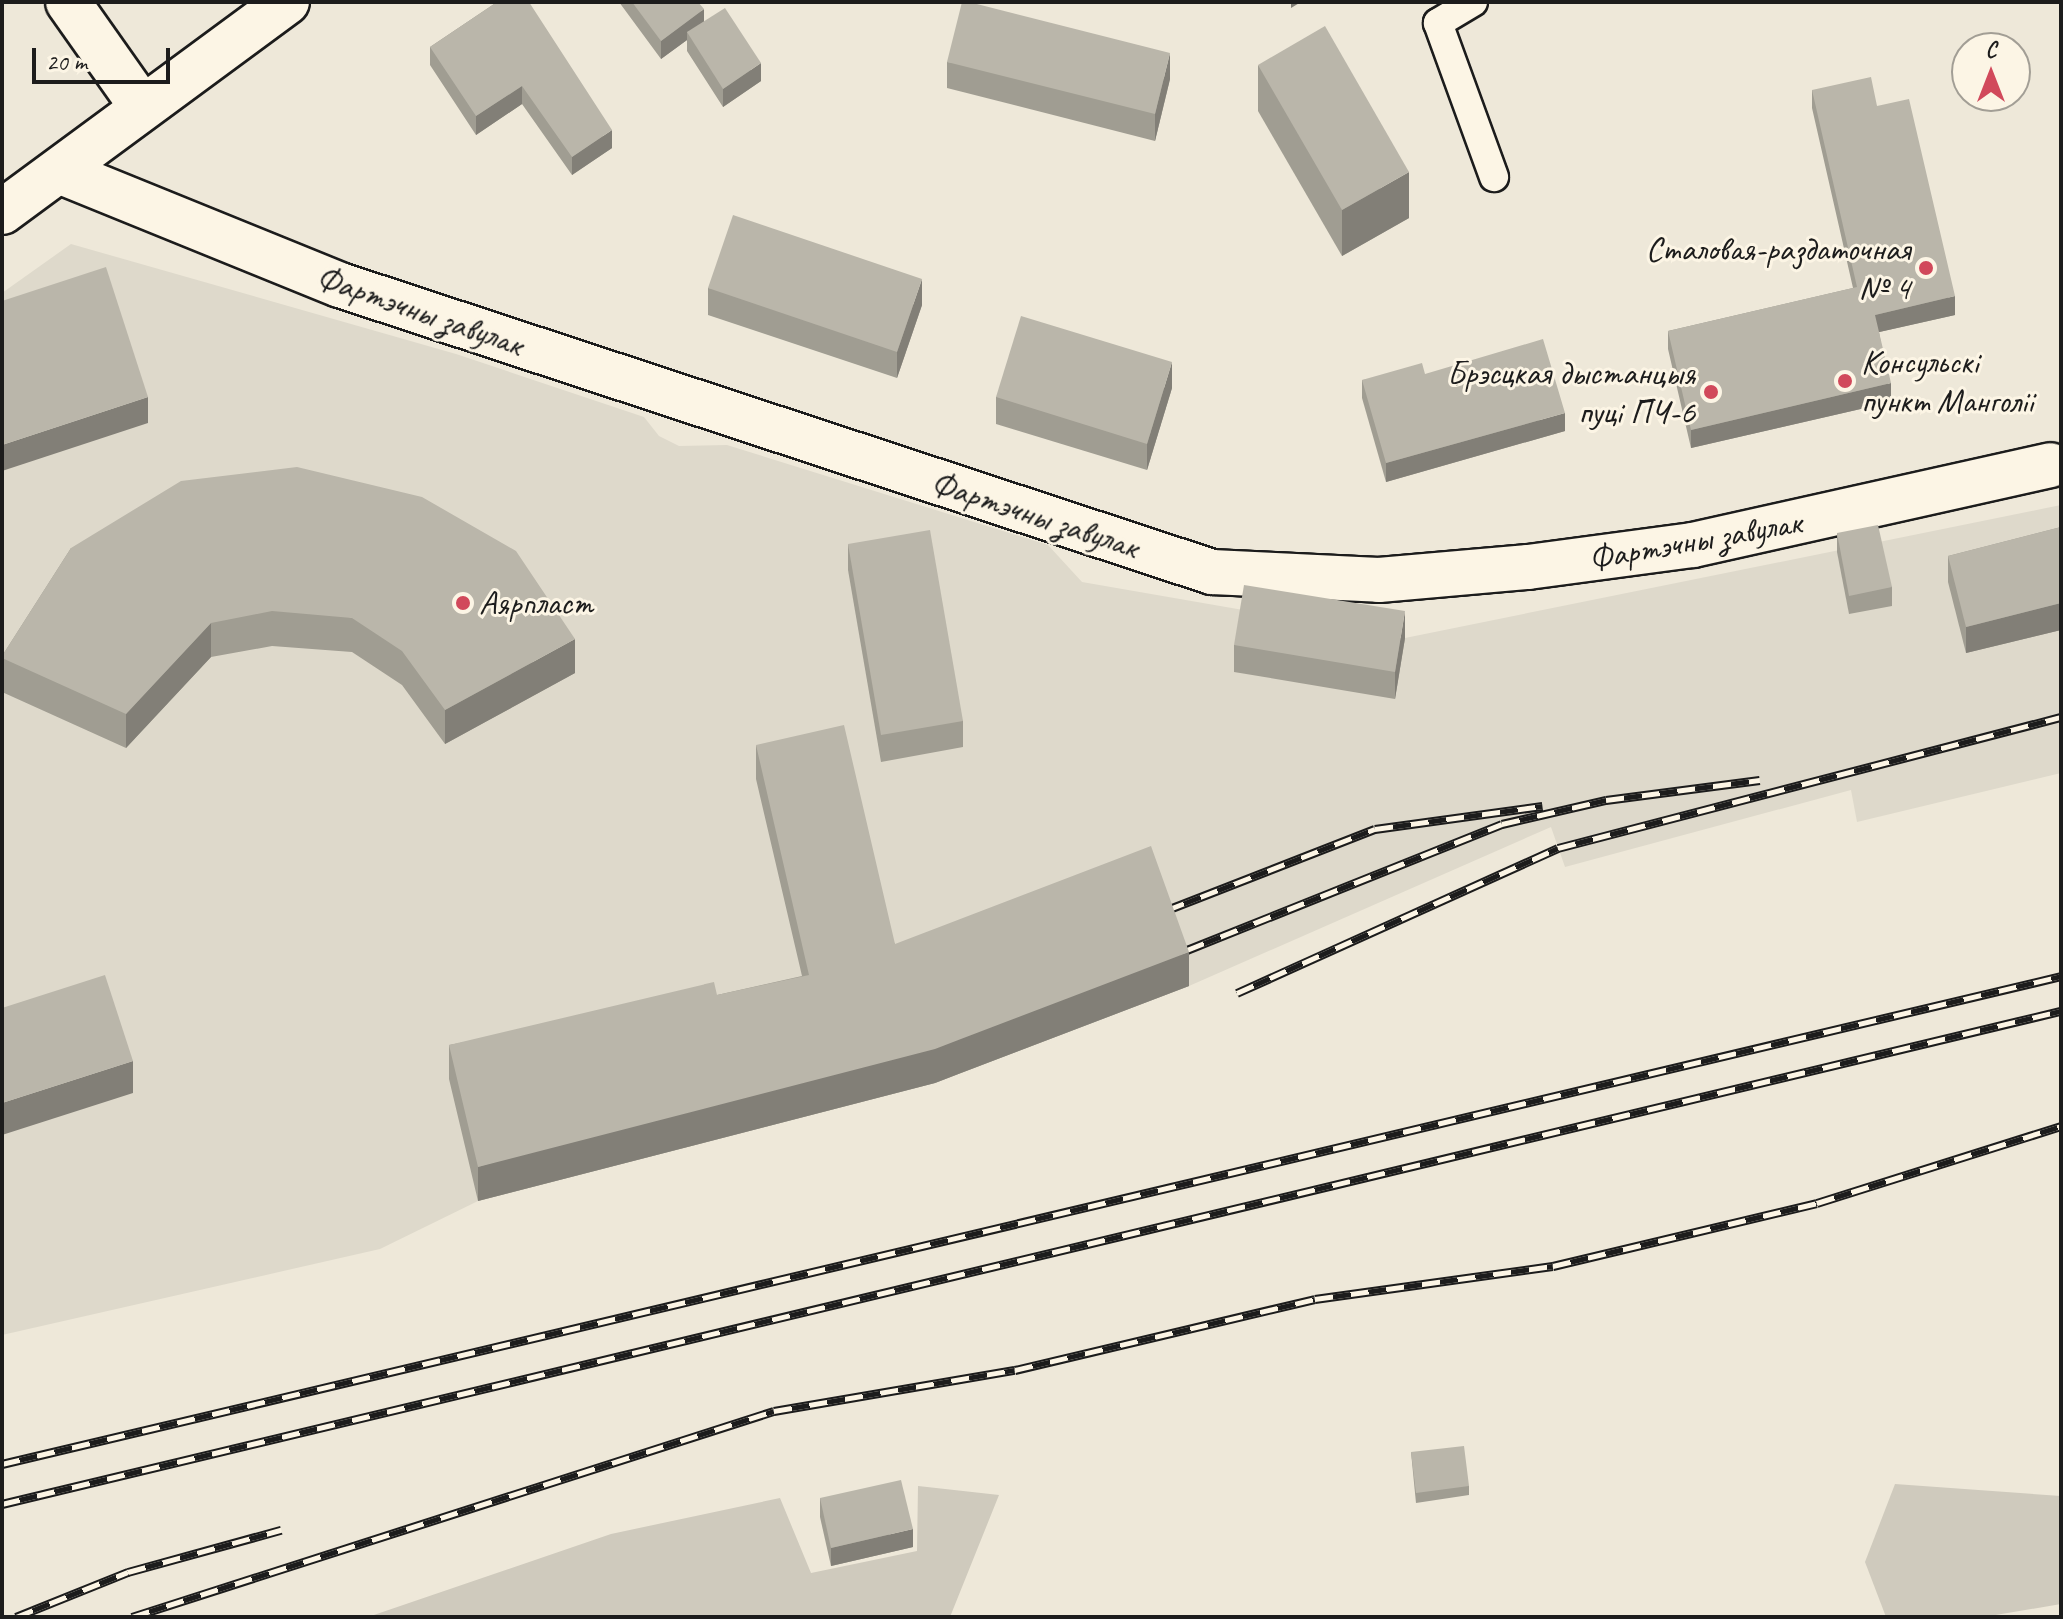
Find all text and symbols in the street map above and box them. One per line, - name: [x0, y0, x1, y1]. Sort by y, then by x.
- scale bar: [36, 32, 174, 82]
- north arrow: [1951, 32, 2031, 112]
- text: С: [1986, 36, 1996, 64]
- text: 20 m: [46, 47, 87, 77]
- place label: Сталовая-раздаточная № 4: [1646, 228, 1910, 308]
- street label: Фартэчны завулак: [312, 256, 528, 364]
- marker: Сталовая-раздаточная № 4: [1917, 259, 1935, 277]
- place label: Консульскі пункт Манголіі: [1861, 341, 2035, 420]
- place label: Брэсцкая дыстанцыя пуці ПЧ-6: [1447, 352, 1695, 432]
- marker: Консульскі пункт Манголіі: [1836, 372, 1854, 390]
- marker: Брэсцкая дыстанцыя пуці ПЧ-6: [1702, 383, 1720, 401]
- street label: Фартэчны завулак: [926, 461, 1144, 567]
- street label: Фартэчны завулак: [1585, 501, 1805, 579]
- place label: Аярпласт: [479, 583, 593, 623]
- marker: Аярпласт: [454, 594, 472, 612]

